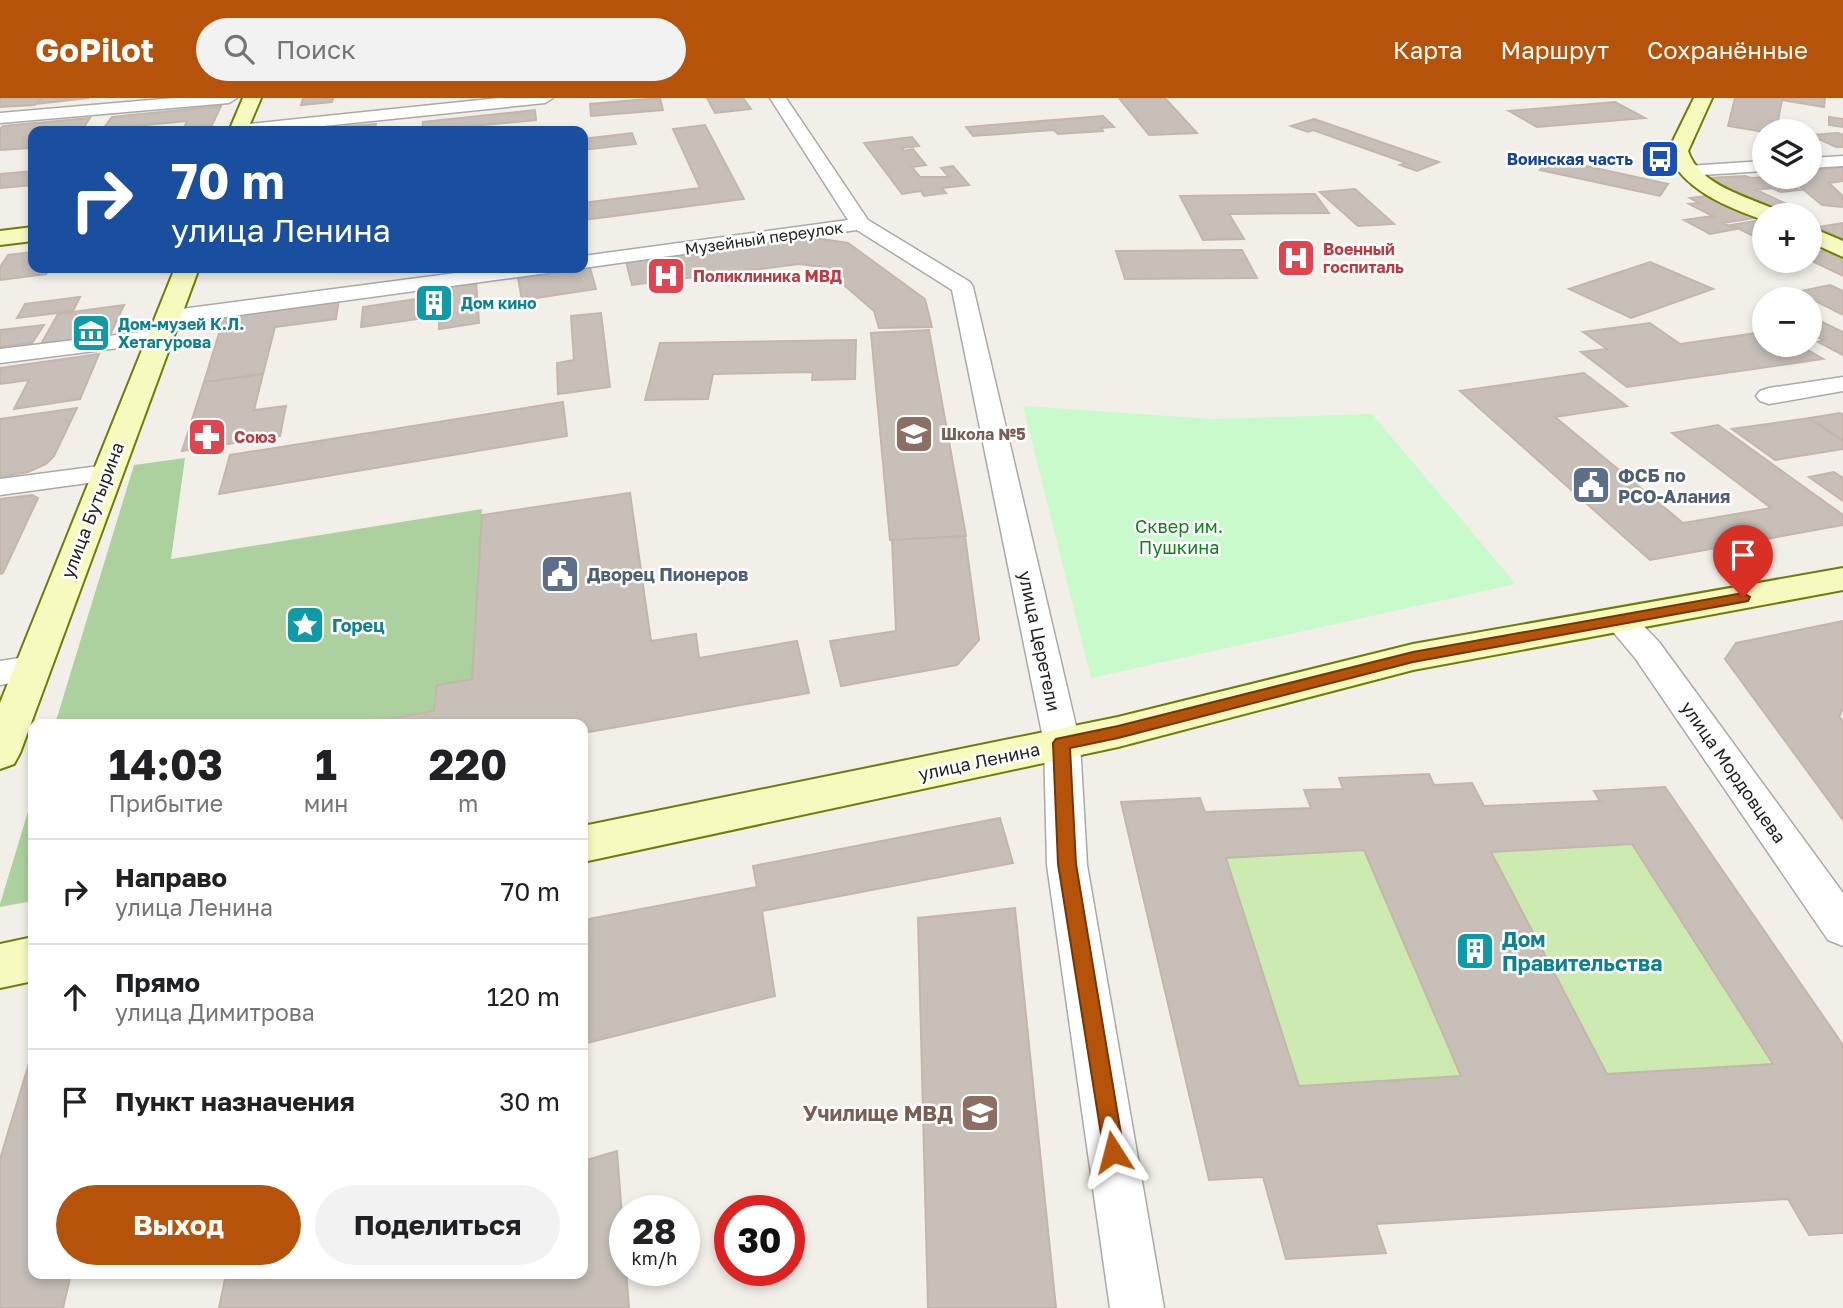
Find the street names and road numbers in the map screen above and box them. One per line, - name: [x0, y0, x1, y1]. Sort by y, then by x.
- street label: Музейный переулок: [684, 217, 844, 259]
- street label: улица Бутырина: [56, 439, 128, 581]
- street label: улица Церетели: [1014, 569, 1066, 713]
- street label: улица Мордовцева: [1677, 697, 1791, 847]
- street label: улица Ленина: [916, 737, 1042, 785]

